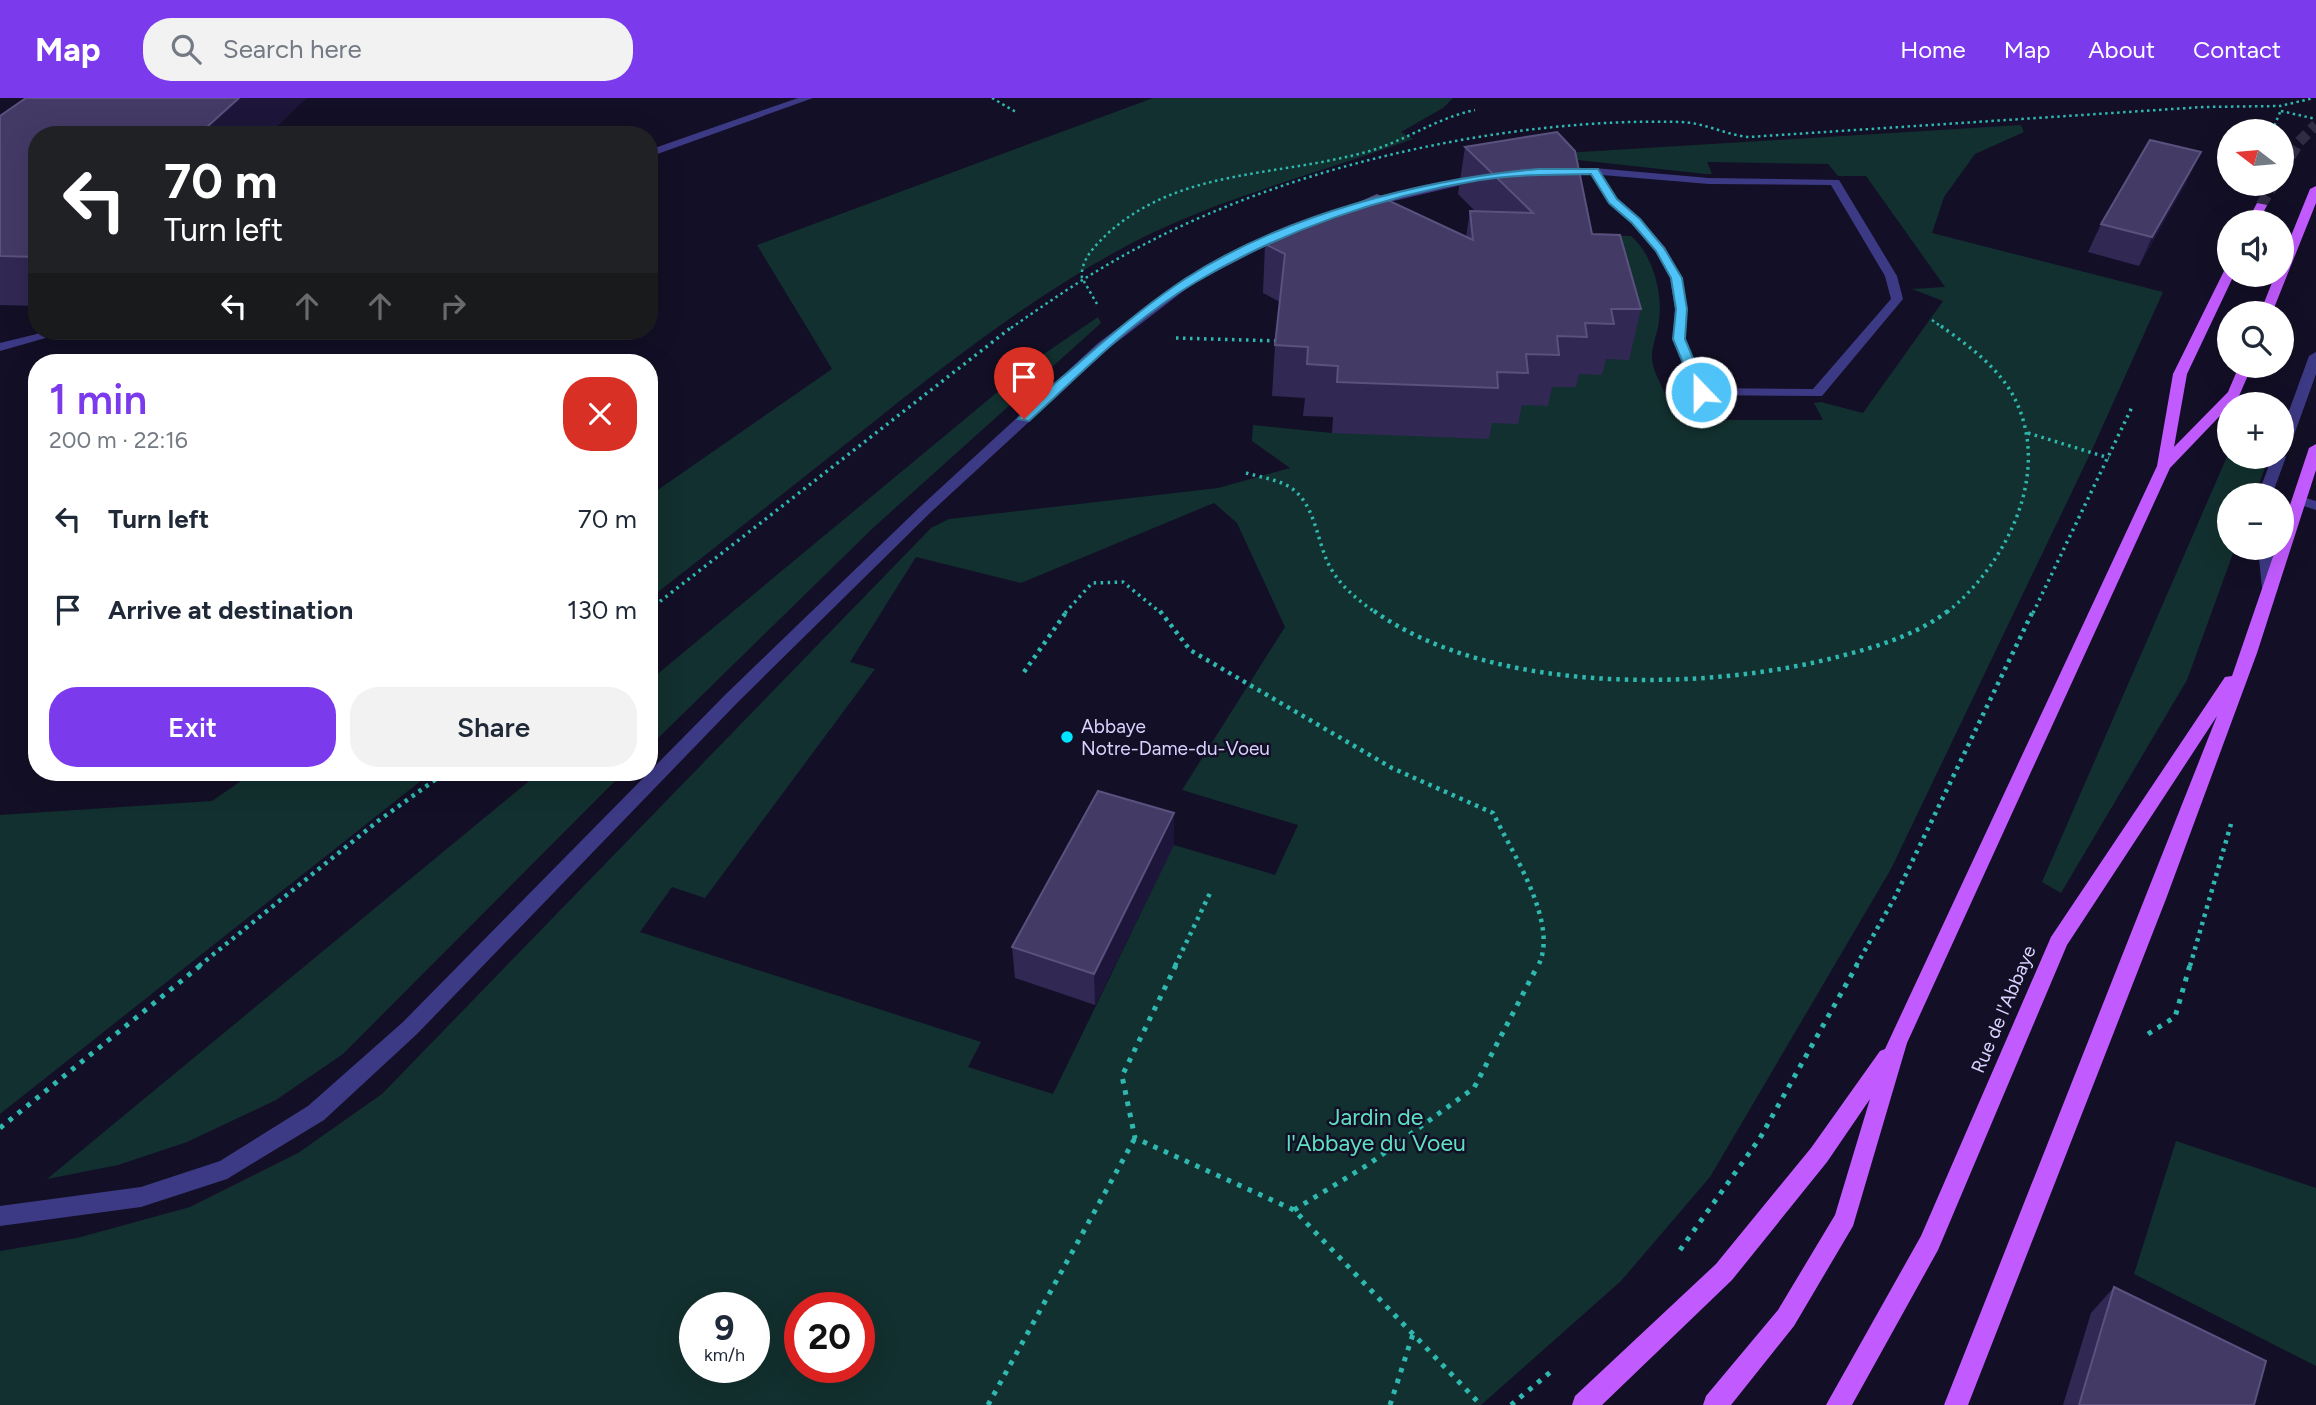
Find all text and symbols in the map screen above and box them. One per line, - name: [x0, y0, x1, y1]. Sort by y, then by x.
- search box: [143, 18, 633, 81]
- text: Map: [35, 30, 101, 69]
- icon: search: [167, 30, 205, 68]
- text: Search here: [223, 33, 362, 65]
- text: Home: [1900, 35, 1966, 64]
- text: Map: [2004, 35, 2050, 64]
- text: About: [2088, 35, 2155, 64]
- text: Contact: [2193, 35, 2281, 64]
- north arrow: [2217, 119, 2294, 196]
- map controls: [2217, 119, 2294, 560]
- text: 70 m: [164, 151, 277, 210]
- icon: left: [49, 154, 140, 245]
- button: sound: [2217, 210, 2294, 287]
- text: Turn left: [164, 211, 283, 249]
- icon: left: [215, 287, 253, 325]
- icon: ahead: [288, 287, 326, 325]
- icon: ahead: [361, 287, 399, 325]
- icon: right: [434, 287, 472, 325]
- button: search: [2217, 301, 2294, 378]
- pin: [994, 347, 1054, 419]
- position arrow: [1664, 355, 1738, 429]
- icon: arrive: [1005, 358, 1043, 396]
- text: 1 min: [49, 374, 147, 425]
- button: close: [563, 377, 637, 451]
- button: +: [2217, 392, 2294, 469]
- text: 200 m · 22:16: [49, 426, 188, 454]
- button: −: [2217, 483, 2294, 560]
- icon: left: [49, 500, 87, 538]
- text: Turn left: [108, 503, 209, 535]
- text: 70 m: [578, 503, 637, 535]
- icon: arrive: [49, 591, 87, 629]
- text: Arrive at destination: [108, 594, 353, 626]
- text: 130 m: [567, 594, 637, 626]
- button: Exit: [49, 687, 336, 767]
- button: Share: [350, 687, 637, 767]
- place label: Abbaye Notre-Dame-du-Voeu: [1081, 715, 1270, 760]
- marker: Abbaye Notre-Dame-du-Voeu: [1059, 729, 1075, 745]
- street label: Rue de l'Abbaye: [1966, 942, 2041, 1077]
- park label: Jardin de l'Abbaye du Voeu: [1286, 1103, 1466, 1157]
- speed limit sign: 20: [784, 1292, 875, 1383]
- text: 9: [714, 1307, 735, 1349]
- text: km/h: [704, 1344, 745, 1366]

